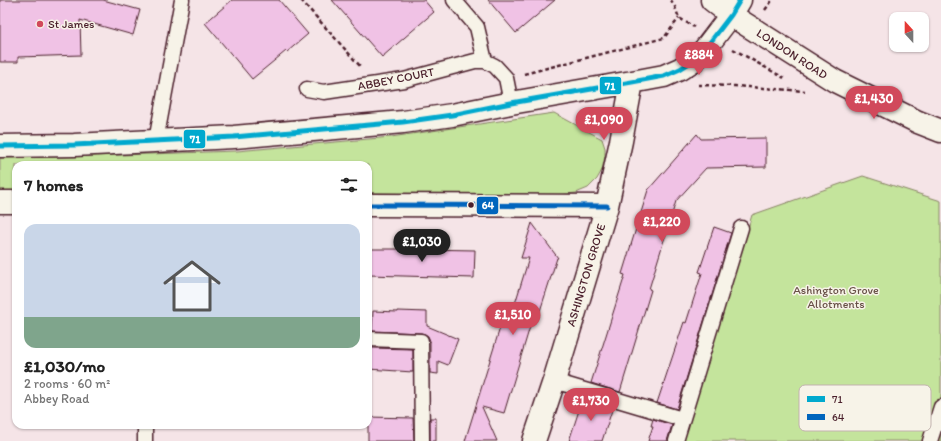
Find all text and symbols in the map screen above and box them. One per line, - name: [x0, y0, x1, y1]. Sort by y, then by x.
- north arrow: [889, 12, 929, 52]
- map controls: [889, 12, 929, 52]
- place label: St James: [48, 17, 95, 31]
- marker: St James: [35, 19, 45, 29]
- street label: LONDON ROAD: [754, 26, 830, 82]
- pin: £884: [675, 42, 723, 76]
- text: £884: [684, 47, 714, 62]
- street label: ABBEY COURT: [356, 65, 436, 93]
- line badge: 71: [599, 76, 622, 95]
- text: 71: [604, 80, 616, 93]
- pin: £1,430: [841, 86, 907, 120]
- text: £1,430: [855, 91, 893, 106]
- pin: £1,090: [571, 107, 637, 141]
- text: £1,090: [585, 112, 623, 127]
- line badge: 71: [183, 129, 206, 149]
- text: 71: [189, 133, 201, 146]
- icon: filters: [338, 174, 360, 196]
- text: 7 homes: [24, 175, 84, 195]
- line badge: 64: [476, 196, 499, 215]
- text: 64: [482, 199, 495, 212]
- unlabelled marker: [466, 200, 476, 210]
- pin: £1,220: [629, 209, 695, 243]
- text: £1,220: [643, 214, 681, 229]
- street label: ASHINGTON GROVE: [564, 222, 608, 328]
- pin: £1,030: [389, 229, 455, 263]
- text: £1,030: [402, 234, 442, 249]
- icon: home: [156, 250, 228, 322]
- park label: Ashington Grove Allotments: [793, 283, 879, 311]
- pin: £1,510: [480, 302, 546, 336]
- text: £1,510: [495, 307, 531, 322]
- text: £1,030/mo: [24, 356, 105, 376]
- text: 2 rooms · 60 m²: [24, 376, 110, 391]
- legend: [799, 385, 931, 431]
- pin: £1,730: [558, 388, 624, 422]
- text: Abbey Road: [24, 391, 90, 406]
- text: £1,730: [572, 393, 610, 408]
- text: 71: [832, 393, 843, 406]
- text: 64: [832, 411, 845, 424]

